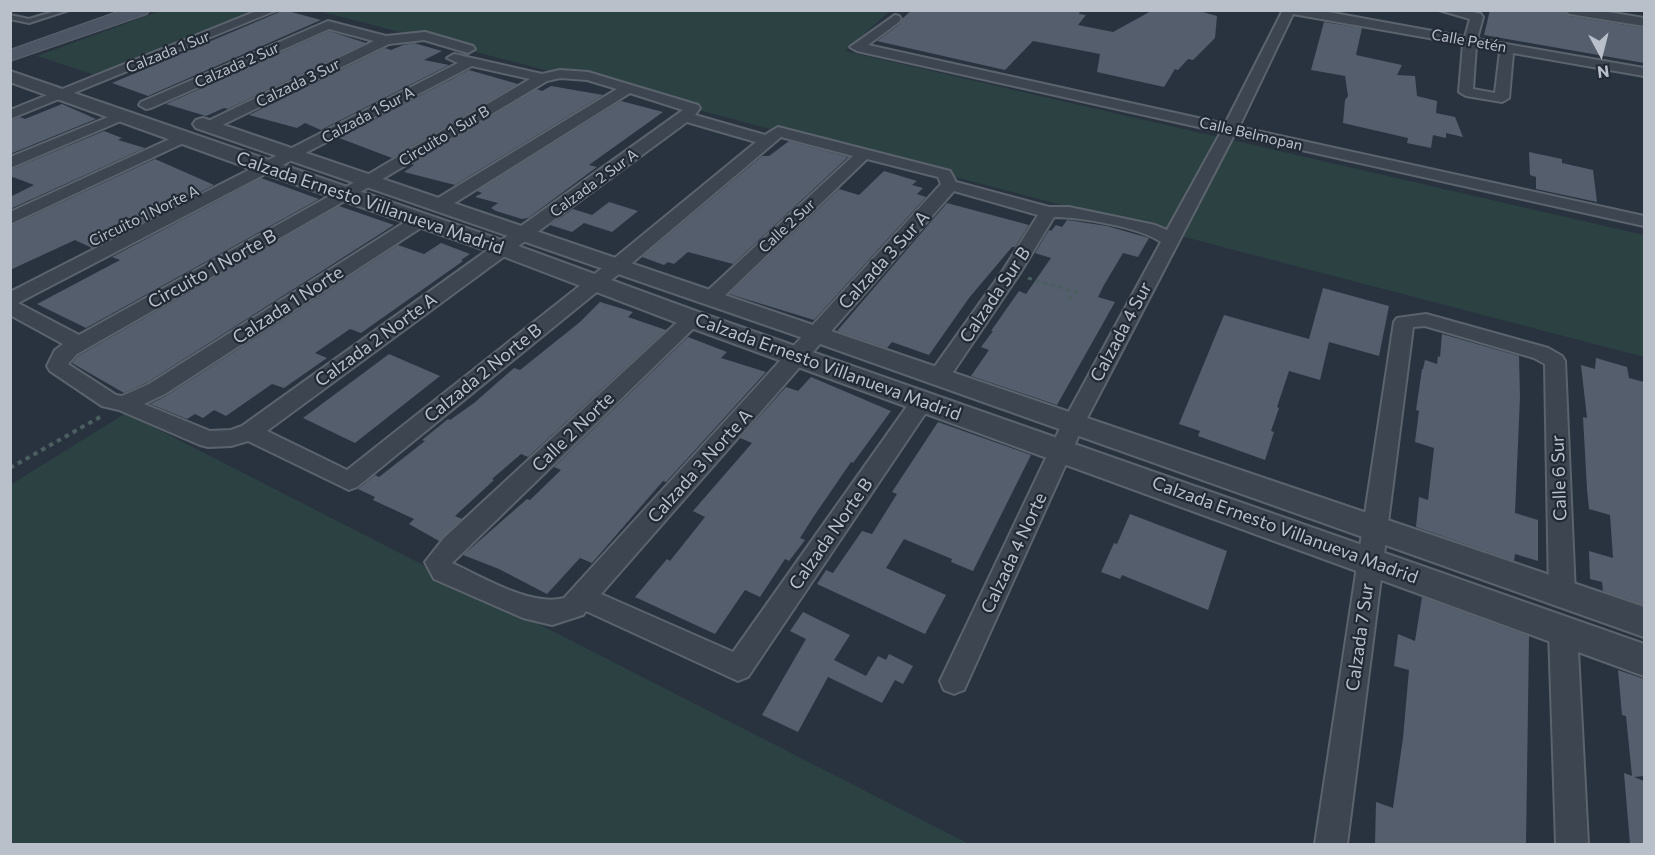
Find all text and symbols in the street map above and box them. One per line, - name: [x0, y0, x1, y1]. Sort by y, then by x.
- north arrow: [1571, 24, 1631, 84]
- street label: Calle Petén: [1430, 26, 1508, 56]
- street label: Calzada 1 Sur: [123, 27, 213, 77]
- street label: Calzada 2 Sur: [192, 38, 282, 92]
- street label: Calzada 3 Sur: [253, 55, 343, 111]
- text: N: [1596, 62, 1610, 83]
- street label: Calzada 1 Sur A: [319, 83, 417, 147]
- street label: Circuito 1 Sur B: [395, 102, 493, 170]
- street label: Calle Belmopan: [1198, 113, 1304, 155]
- street label: Calzada 2 Sur A: [547, 145, 641, 221]
- street label: Calzada Ernesto Villanueva Madrid: [233, 147, 507, 259]
- street label: Circuito 1 Norte A: [86, 182, 202, 250]
- street label: Calle 2 Sur: [755, 195, 819, 257]
- street label: Calzada 3 Sur A: [834, 206, 934, 314]
- street label: Circuito 1 Norte B: [144, 225, 280, 313]
- street label: Calzada Sur B: [955, 243, 1035, 347]
- street label: Calzada 1 Norte: [229, 261, 347, 349]
- street label: Calzada 4 Sur: [1086, 278, 1156, 386]
- street label: Calzada 2 Norte A: [311, 289, 441, 391]
- street label: Calzada Ernesto Villanueva Madrid: [692, 309, 964, 425]
- street label: Calzada 2 Norte B: [420, 319, 546, 427]
- street label: Calle 2 Norte: [528, 388, 618, 476]
- street label: Calzada 3 Norte A: [643, 405, 757, 527]
- street label: Calle 6 Sur: [1547, 435, 1571, 521]
- street label: Calzada Ernesto Villanueva Madrid: [1149, 472, 1421, 588]
- street label: Calzada Norte B: [785, 474, 877, 594]
- street label: Calzada 4 Norte: [977, 489, 1051, 617]
- street label: Calzada 7 Sur: [1342, 582, 1378, 692]

